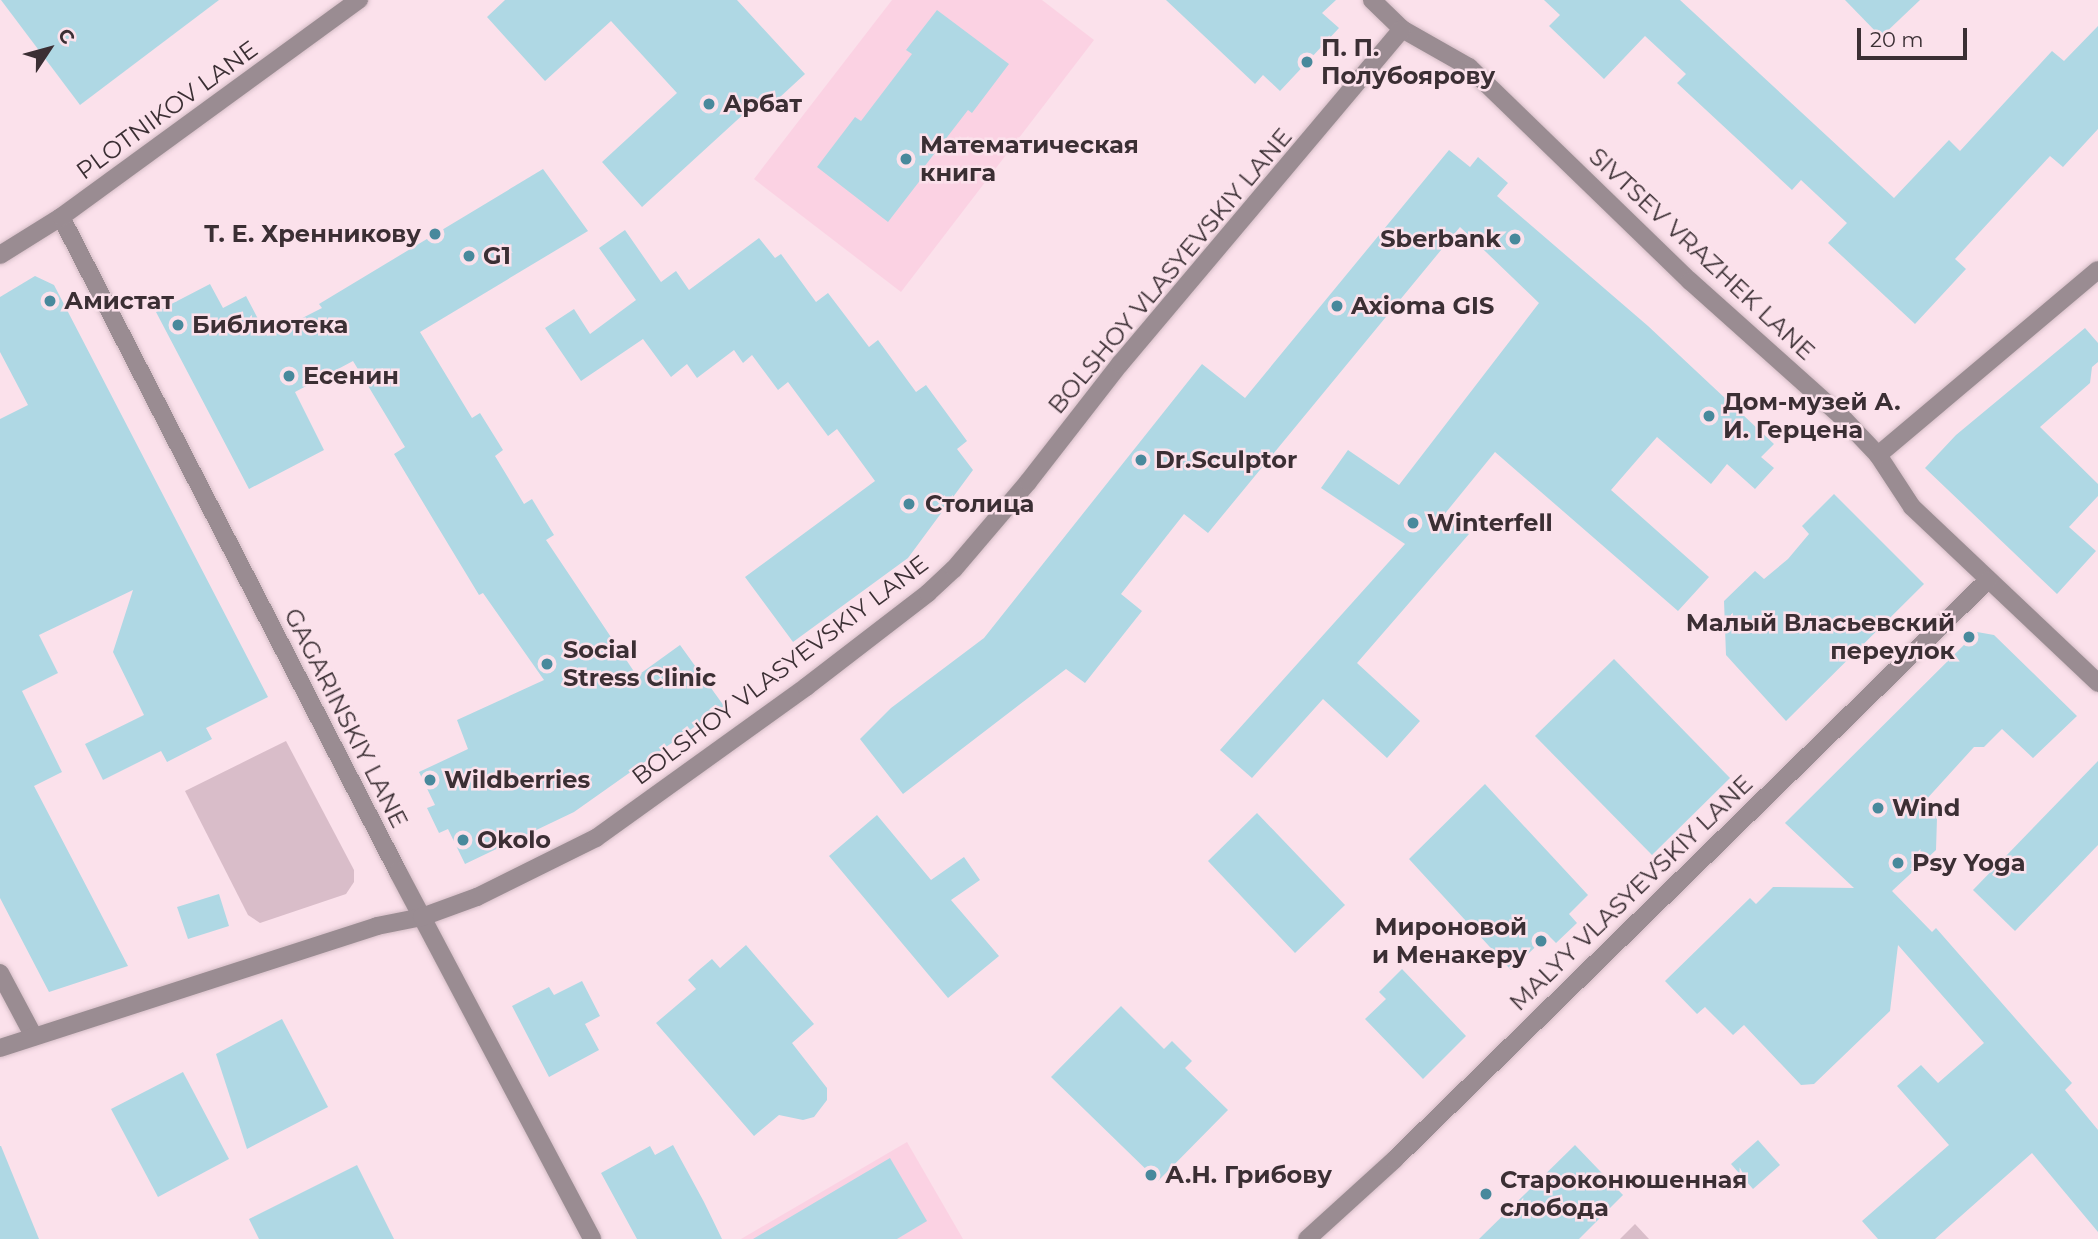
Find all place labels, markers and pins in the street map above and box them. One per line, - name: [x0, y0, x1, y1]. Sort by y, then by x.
- place label: П. П. Полубоярову: [1321, 34, 1495, 90]
- marker: П. П. Полубоярову: [1299, 54, 1315, 70]
- place label: Арбат: [723, 90, 802, 118]
- marker: Арбат: [701, 96, 717, 112]
- place label: Математическая книга: [920, 131, 1139, 187]
- marker: Математическая книга: [898, 151, 914, 167]
- place label: Т. Е. Хренникову: [204, 220, 421, 248]
- place label: Sberbank: [1380, 225, 1501, 253]
- marker: Т. Е. Хренникову: [427, 226, 443, 242]
- marker: Sberbank: [1507, 231, 1523, 247]
- place label: G1: [483, 242, 511, 270]
- marker: G1: [461, 248, 477, 264]
- place label: Амистат: [64, 287, 174, 315]
- place label: Axioma GIS: [1351, 292, 1494, 320]
- marker: Амистат: [42, 293, 58, 309]
- marker: Axioma GIS: [1329, 298, 1345, 314]
- place label: Библиотека: [192, 311, 348, 339]
- marker: Библиотека: [170, 317, 186, 333]
- place label: Есенин: [303, 362, 399, 390]
- marker: Есенин: [281, 368, 297, 384]
- place label: Дом-музей А. И. Герцена: [1723, 388, 1901, 444]
- marker: Дом-музей А. И. Герцена: [1701, 408, 1717, 424]
- place label: Dr.Sculptor: [1155, 446, 1297, 474]
- marker: Dr.Sculptor: [1133, 452, 1149, 468]
- place label: Столица: [925, 490, 1034, 518]
- marker: Столица: [899, 494, 919, 514]
- place label: Winterfell: [1427, 509, 1553, 537]
- marker: Winterfell: [1405, 515, 1421, 531]
- place label: Малый Власьевский переулок: [1686, 609, 1955, 665]
- marker: Малый Власьевский переулок: [1961, 629, 1977, 645]
- place label: Social Stress Clinic: [563, 636, 716, 692]
- marker: Social Stress Clinic: [537, 654, 557, 674]
- place label: Wildberries: [444, 766, 590, 794]
- marker: Wildberries: [422, 772, 438, 788]
- place label: Wind: [1892, 794, 1960, 822]
- marker: Wind: [1870, 800, 1886, 816]
- place label: Okolo: [477, 826, 551, 854]
- marker: Okolo: [455, 832, 471, 848]
- place label: Psy Yoga: [1912, 849, 2026, 877]
- marker: Psy Yoga: [1890, 855, 1906, 871]
- place label: Мироновой и Менакеру: [1372, 913, 1527, 969]
- marker: Мироновой и Менакеру: [1533, 933, 1549, 949]
- place label: А.Н. Грибову: [1165, 1161, 1332, 1189]
- place label: Староконюшенная слобода: [1500, 1166, 1747, 1222]
- marker: А.Н. Грибову: [1143, 1167, 1159, 1183]
- marker: Староконюшенная слобода: [1478, 1186, 1494, 1202]

